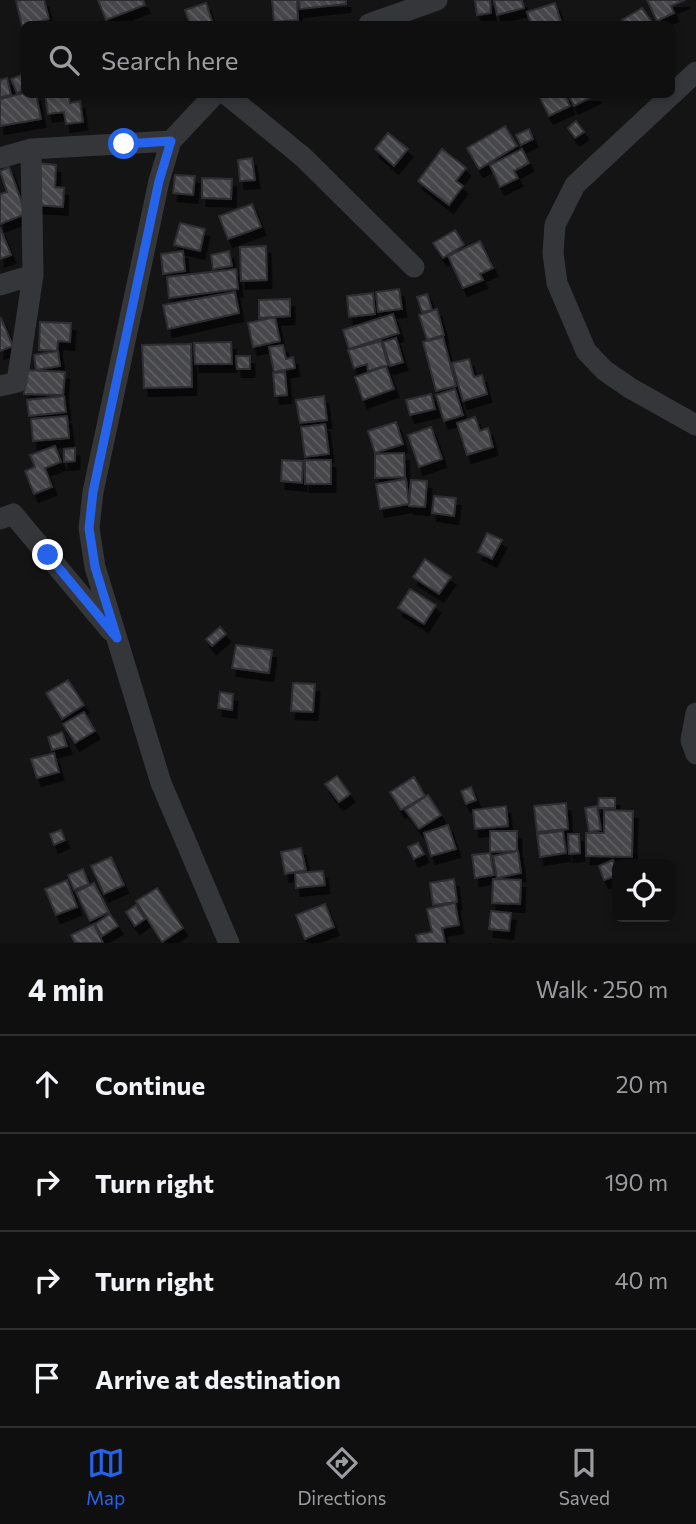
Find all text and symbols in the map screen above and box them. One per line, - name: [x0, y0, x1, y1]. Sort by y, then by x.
- search box: [21, 21, 675, 98]
- icon: search: [45, 41, 83, 79]
- text: Search here: [101, 44, 239, 75]
- route start: [108, 128, 139, 159]
- route end: [32, 539, 63, 570]
- map controls: [612, 859, 675, 922]
- button: locate: [612, 859, 675, 922]
- text: 4 min: [28, 970, 104, 1007]
- text: Walk · 250 m: [536, 975, 668, 1003]
- icon: ahead: [28, 1065, 66, 1103]
- text: Continue: [95, 1069, 205, 1100]
- text: 20 m: [616, 1070, 668, 1098]
- icon: right: [28, 1163, 66, 1201]
- text: Turn right: [95, 1167, 214, 1198]
- text: 190 m: [605, 1168, 668, 1196]
- icon: right: [28, 1261, 66, 1299]
- text: Turn right: [95, 1265, 214, 1296]
- text: 40 m: [615, 1266, 668, 1294]
- icon: arrive: [28, 1359, 66, 1397]
- text: Arrive at destination: [95, 1363, 341, 1394]
- tab: Map: [86, 1444, 125, 1509]
- tab: Directions: [297, 1444, 387, 1509]
- tab: Saved: [559, 1444, 610, 1509]

